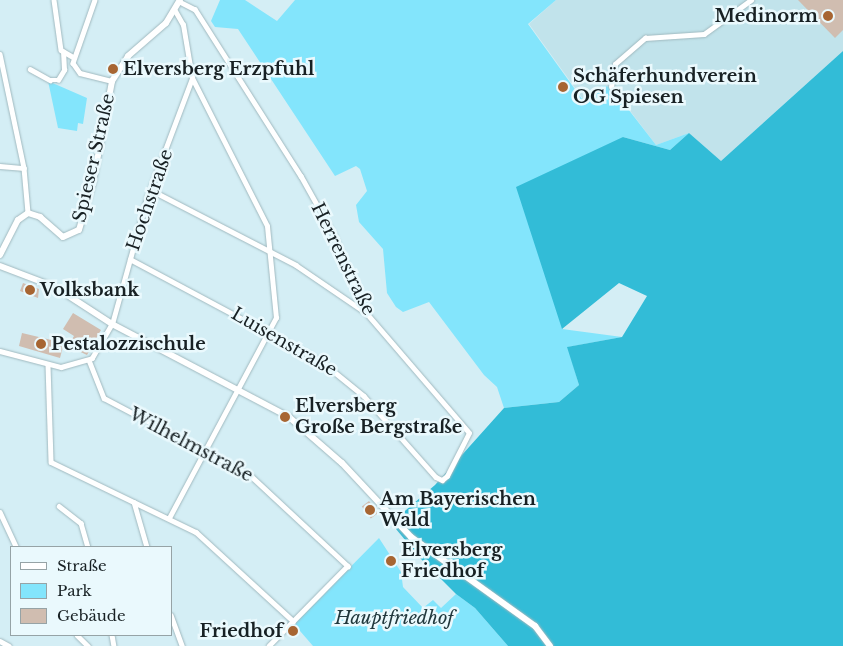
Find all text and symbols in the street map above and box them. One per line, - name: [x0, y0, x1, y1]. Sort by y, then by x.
- place label: Medinorm: [714, 5, 818, 27]
- marker: Medinorm: [822, 10, 834, 22]
- place label: Elversberg Erzpfuhl: [123, 58, 315, 80]
- marker: Elversberg Erzpfuhl: [107, 63, 119, 75]
- place label: Schäferhundverein OG Spiesen: [573, 66, 757, 108]
- marker: Schäferhundverein OG Spiesen: [557, 81, 569, 93]
- street label: Spieser Straße: [69, 91, 119, 225]
- street label: Hochstraße: [123, 146, 177, 254]
- street label: Herrenstraße: [306, 199, 380, 319]
- place label: Volksbank: [40, 279, 139, 301]
- marker: Volksbank: [24, 284, 36, 296]
- street label: Luisenstraße: [227, 303, 341, 381]
- place label: Pestalozzischule: [51, 333, 206, 355]
- marker: Pestalozzischule: [35, 338, 47, 350]
- place label: Elversberg Große Bergstraße: [295, 396, 462, 438]
- street label: Wilhelmstraße: [125, 403, 257, 487]
- marker: Elversberg Große Bergstraße: [279, 411, 291, 423]
- place label: Am Bayerischen Wald: [380, 489, 536, 532]
- marker: Am Bayerischen Wald: [364, 504, 376, 516]
- place label: Elversberg Friedhof: [401, 540, 502, 582]
- legend: [10, 546, 172, 636]
- marker: Elversberg Friedhof: [385, 555, 397, 567]
- text: Straße: [57, 556, 107, 575]
- text: Park: [57, 581, 92, 600]
- text: Gebäude: [57, 606, 126, 625]
- park label: Hauptfriedhof: [335, 607, 453, 629]
- place label: Friedhof: [199, 620, 283, 642]
- marker: Friedhof: [287, 625, 299, 637]

